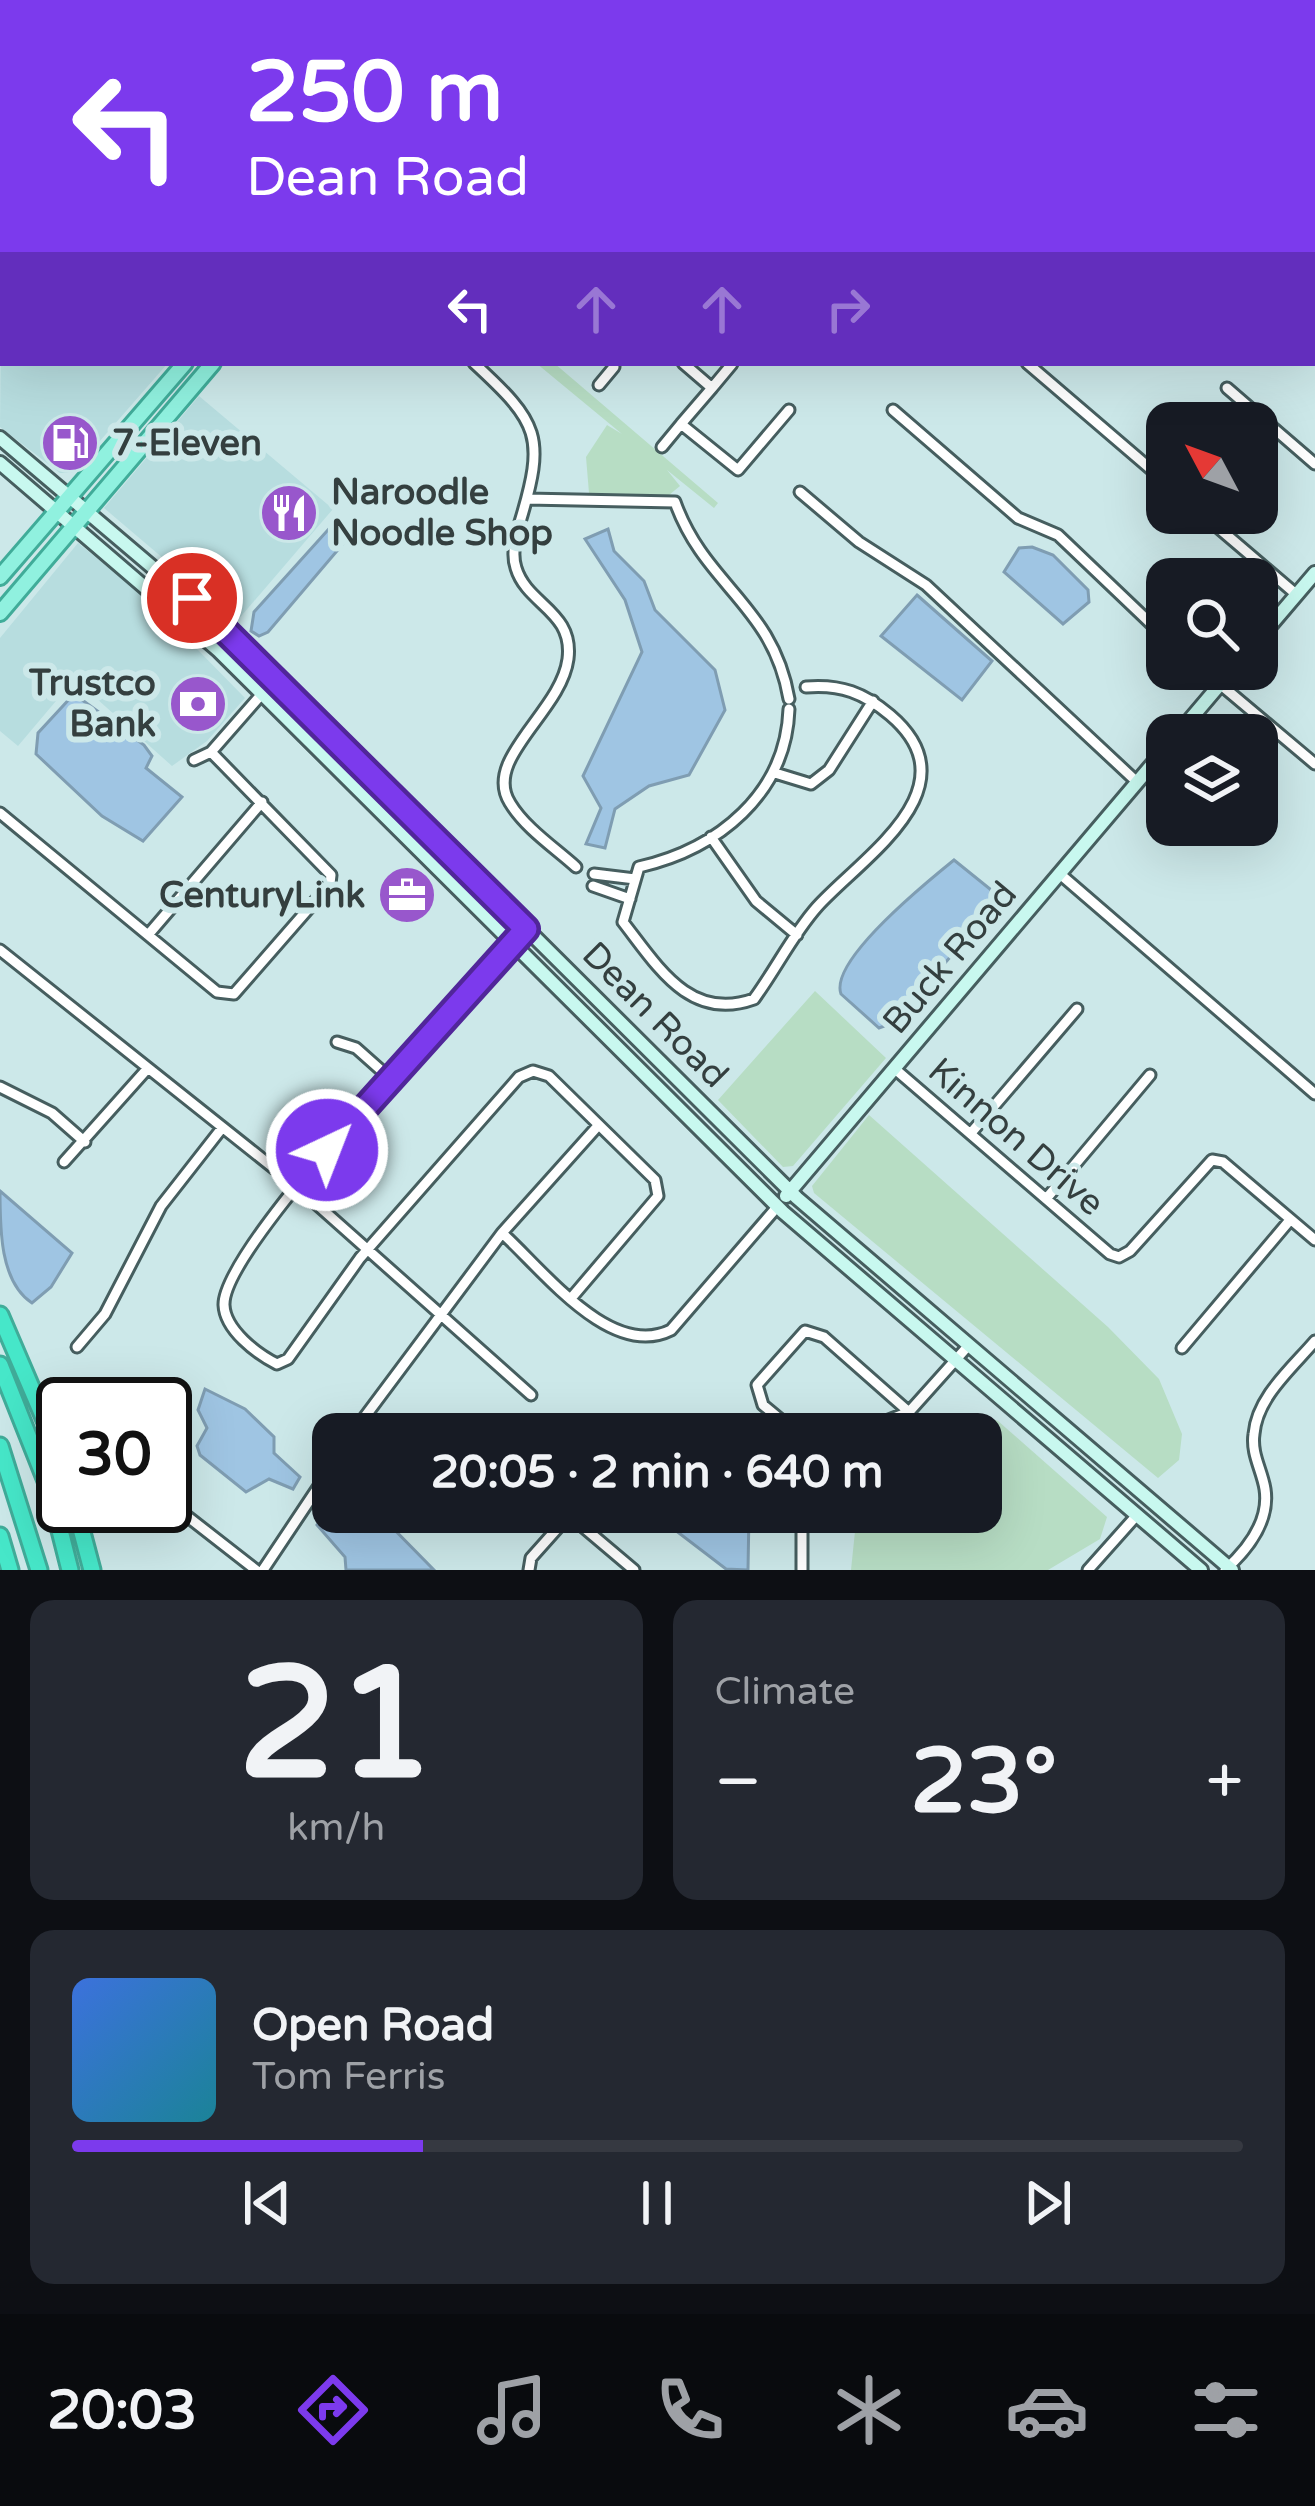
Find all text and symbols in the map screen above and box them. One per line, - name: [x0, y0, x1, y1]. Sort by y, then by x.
- text: 250 m: [246, 43, 503, 144]
- icon: left: [48, 48, 204, 204]
- text: Dean Road: [246, 145, 529, 210]
- icon: left: [437, 276, 503, 342]
- icon: ahead: [563, 276, 629, 342]
- icon: ahead: [689, 276, 755, 342]
- icon: right: [815, 276, 881, 342]
- north arrow: [1146, 402, 1278, 534]
- map controls: [1146, 402, 1278, 846]
- fuel station icon: 7-Eleven: [39, 412, 101, 474]
- place label: 7-Eleven: [112, 422, 262, 465]
- place label: Naroodle Noodle Shop: [331, 471, 553, 555]
- restaurant icon: Naroodle Noodle Shop: [258, 482, 320, 544]
- pin: [141, 547, 243, 649]
- button: search: [1146, 558, 1278, 690]
- icon: arrive: [159, 565, 225, 631]
- place label: Trustco Bank: [28, 662, 156, 746]
- bank icon: Trustco Bank: [167, 673, 229, 735]
- button: layers: [1146, 714, 1278, 846]
- office icon: CenturyLink: [376, 864, 438, 926]
- street label: Buck Road: [874, 873, 1026, 1043]
- place label: CenturyLink: [159, 874, 365, 917]
- street label: Dean Road: [573, 933, 737, 1097]
- street label: Kinnon Drive: [919, 1049, 1113, 1225]
- position arrow: [264, 1087, 390, 1213]
- speed limit sign: 30: [36, 1377, 192, 1533]
- text: 20:05 · 2 min · 640 m: [431, 1446, 883, 1500]
- text: 21: [238, 1632, 434, 1820]
- text: Climate: [715, 1668, 855, 1715]
- text: 23°: [910, 1728, 1057, 1837]
- text: −: [715, 1742, 762, 1822]
- text: +: [1206, 1742, 1243, 1822]
- text: km/h: [287, 1804, 385, 1851]
- text: Open Road: [252, 1999, 494, 2053]
- text: Tom Ferris: [252, 2053, 445, 2100]
- icon: previous: [234, 2170, 300, 2236]
- icon: pause: [624, 2170, 690, 2236]
- icon: next: [1015, 2170, 1081, 2236]
- icon: directions: [291, 2368, 375, 2452]
- icon: music: [470, 2368, 554, 2452]
- icon: phone: [648, 2368, 732, 2452]
- icon: climate: [827, 2368, 911, 2452]
- icon: car: [1005, 2368, 1089, 2452]
- icon: filters: [1184, 2368, 1268, 2452]
- text: 20:03: [47, 2378, 197, 2443]

